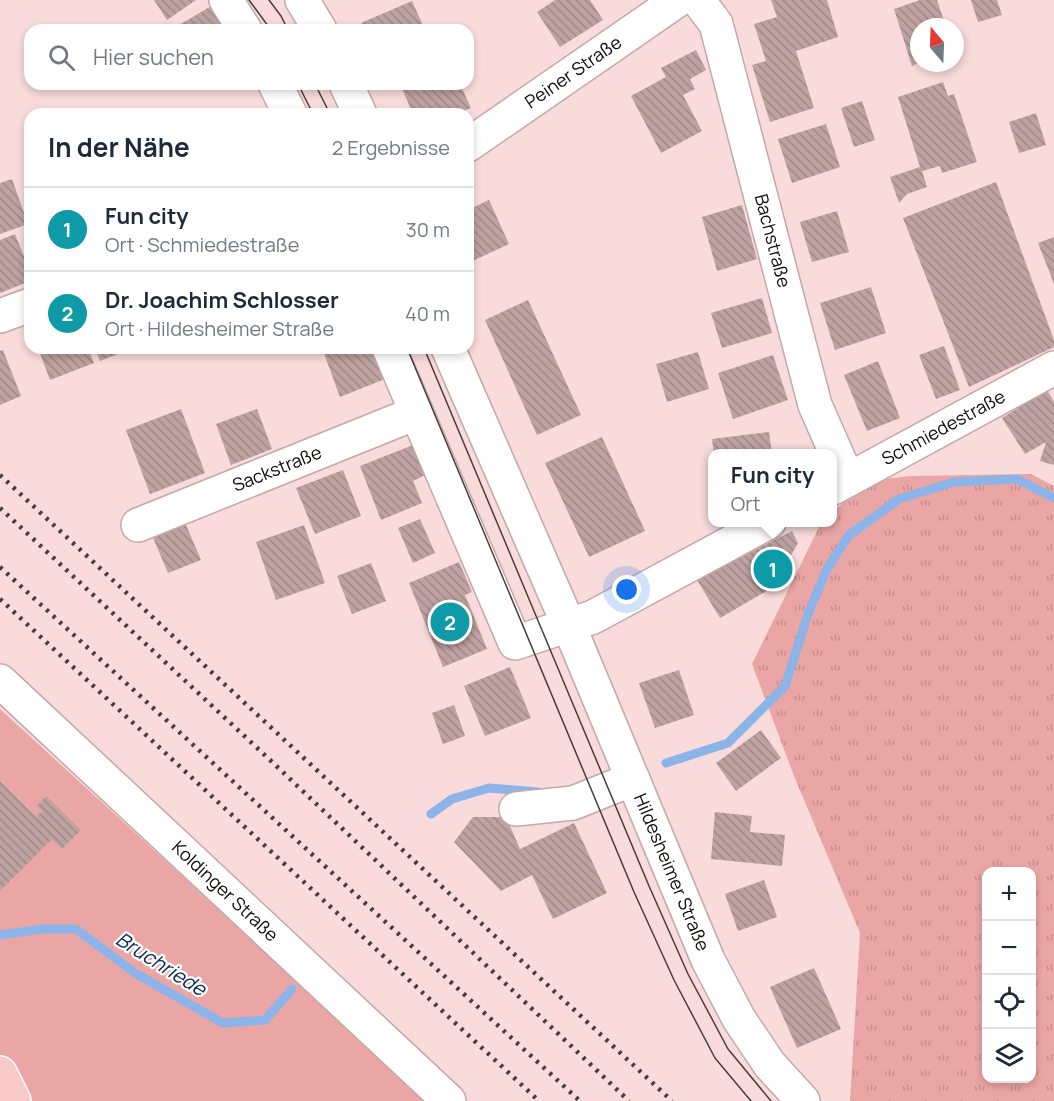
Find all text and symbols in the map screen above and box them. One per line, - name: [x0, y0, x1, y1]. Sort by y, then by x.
- north arrow: [910, 18, 964, 72]
- search box: [24, 24, 474, 90]
- street label: Peiner Straße: [520, 30, 626, 113]
- icon: search: [45, 41, 78, 74]
- text: Hier suchen: [93, 42, 214, 72]
- text: In der Nähe: [48, 129, 190, 165]
- text: 2 Ergebnisse: [332, 134, 450, 161]
- street label: Bachstraße: [750, 191, 797, 290]
- text: Fun city: [105, 201, 188, 231]
- text: 1: [63, 216, 72, 243]
- text: 30 m: [406, 216, 450, 243]
- text: Ort · Schmiedestraße: [105, 231, 299, 258]
- text: Dr. Joachim Schlosser: [105, 285, 339, 315]
- text: 2: [62, 300, 73, 327]
- text: 40 m: [405, 300, 450, 327]
- text: Ort · Hildesheimer Straße: [105, 315, 334, 342]
- street label: Schmiedestraße: [877, 384, 1009, 470]
- street label: Sackstraße: [229, 439, 325, 497]
- popup: [708, 449, 837, 527]
- text: Fun city: [731, 460, 814, 490]
- text: Ort: [731, 490, 760, 517]
- pin: 1: [754, 546, 792, 592]
- your location: [612, 575, 641, 604]
- pin: 2: [430, 600, 470, 644]
- street label: Hildesheimer Straße: [629, 790, 716, 954]
- street label: Koldinger Straße: [167, 835, 284, 946]
- map controls: [982, 867, 1036, 1083]
- button: +: [982, 867, 1036, 921]
- button: −: [982, 921, 1036, 975]
- water label: Bruchriede: [111, 925, 213, 1003]
- button: locate: [982, 975, 1036, 1029]
- button: layers: [982, 1029, 1036, 1083]

